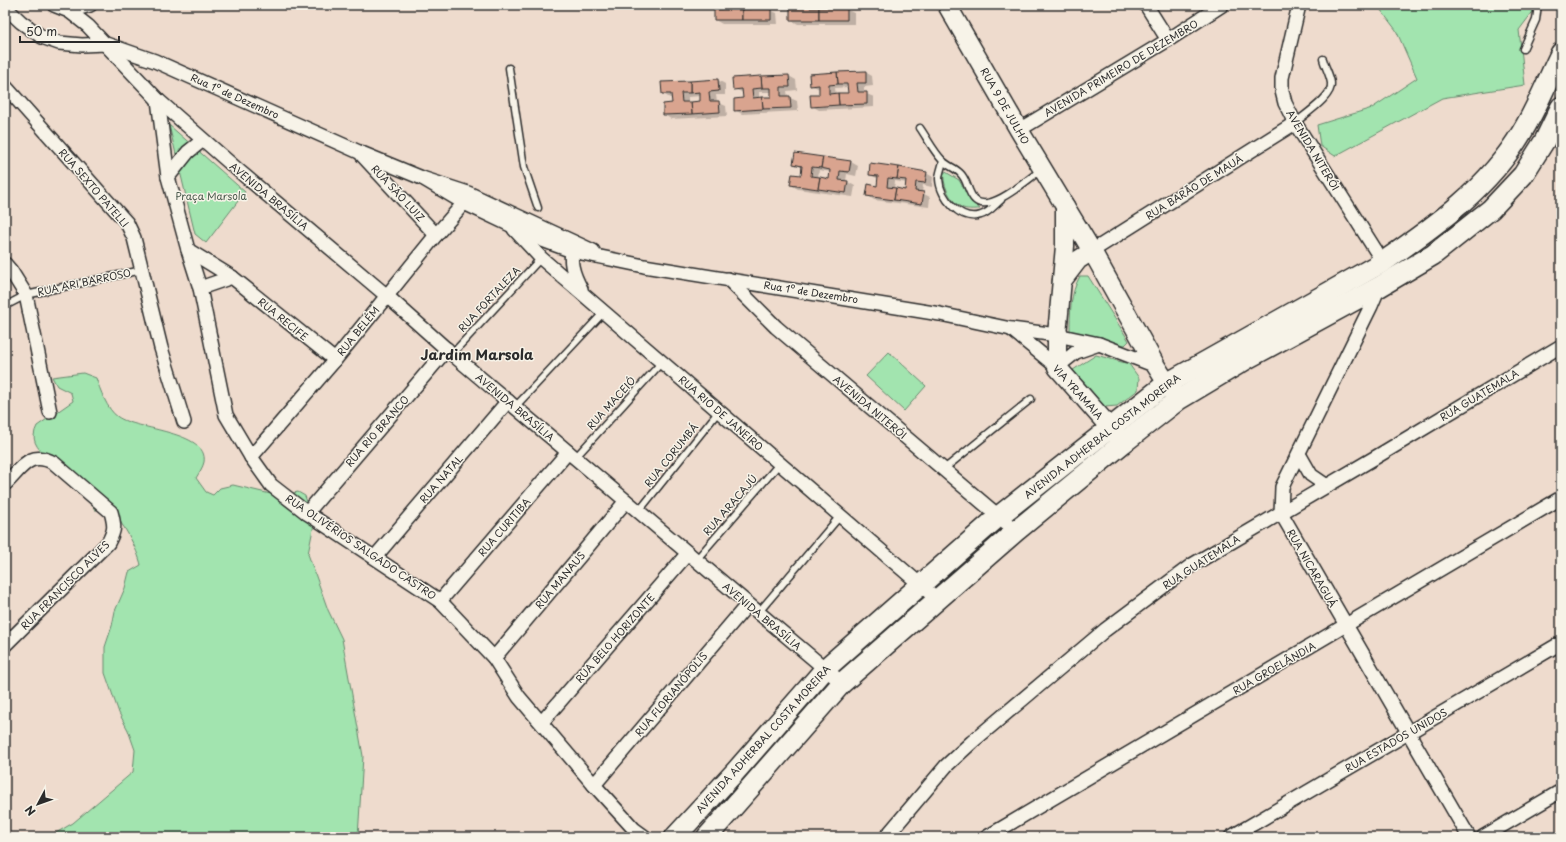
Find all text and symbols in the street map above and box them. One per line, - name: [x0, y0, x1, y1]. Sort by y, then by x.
- street label: AVENIDA PRIMEIRO DE DEZEMBRO: [1041, 15, 1201, 120]
- scale bar: [20, 18, 119, 44]
- text: 50 m: [26, 22, 57, 40]
- street label: RUA 9 DE JULHO: [977, 65, 1034, 147]
- street label: Rua 1º de Dezembro: [189, 69, 282, 122]
- street label: AVENIDA NITERÓI: [1283, 107, 1343, 193]
- street label: RUA SEXTO PATELLI: [56, 145, 133, 230]
- street label: RUA BARÃO DE MAUÁ: [1142, 150, 1246, 223]
- street label: AVENIDA BRASÍLIA: [227, 158, 312, 233]
- street label: RUA SÃO LUIZ: [368, 161, 429, 225]
- park label: Praça Marsola: [175, 188, 248, 203]
- street label: RUA FORTALEZA: [454, 262, 523, 335]
- street label: RUA ARI BARROSO: [36, 264, 132, 299]
- street label: Rua 1º de Dezembro: [763, 277, 860, 306]
- street label: RUA RECIFE: [255, 294, 312, 343]
- street label: RUA BELÉM: [333, 303, 382, 359]
- district label: Jardim Marsola: [421, 344, 534, 365]
- street label: VIA YRAMAIA: [1050, 361, 1107, 423]
- street label: RUA GUATEMALA: [1437, 365, 1521, 424]
- street label: AVENIDA BRASÍLIA: [473, 369, 558, 444]
- street label: AVENIDA ADHERBAL COSTA MOREIRA: [1020, 369, 1183, 502]
- street label: AVENIDA NITERÓI: [830, 371, 910, 442]
- street label: RUA RIO DE JANEIRO: [676, 372, 767, 454]
- street label: RUA MACEIÓ: [583, 373, 638, 432]
- street label: RUA RIO BRANCO: [341, 392, 412, 470]
- street label: RUA CORUMBÁ: [640, 419, 701, 490]
- street label: RUA NATAL: [415, 451, 466, 506]
- street label: RUA ARACAJÚ: [699, 471, 760, 538]
- street label: RUA OLIVÉRIOS SALGADO CASTRO: [283, 490, 440, 603]
- street label: RUA CURITIBA: [474, 494, 533, 559]
- street label: RUA NICARAGUÁ: [1284, 526, 1341, 610]
- street label: RUA GUATEMALA: [1159, 531, 1243, 592]
- street label: RUA FRANCISCO ALVES: [17, 537, 113, 633]
- street label: RUA MANAUS: [531, 548, 588, 612]
- street label: AVENIDA BRASÍLIA: [720, 578, 805, 653]
- street label: RUA BELO HORIZONTE: [572, 590, 658, 686]
- street label: RUA GROELÂNDIA: [1229, 637, 1318, 697]
- street label: RUA FLORIANÓPOLIS: [631, 648, 710, 739]
- street label: AVENIDA ADHERBAL COSTA MOREIRA: [692, 661, 834, 816]
- street label: RUA ESTADOS UNIDOS: [1342, 704, 1450, 775]
- north arrow: [18, 784, 58, 824]
- text: N: [21, 802, 39, 820]

